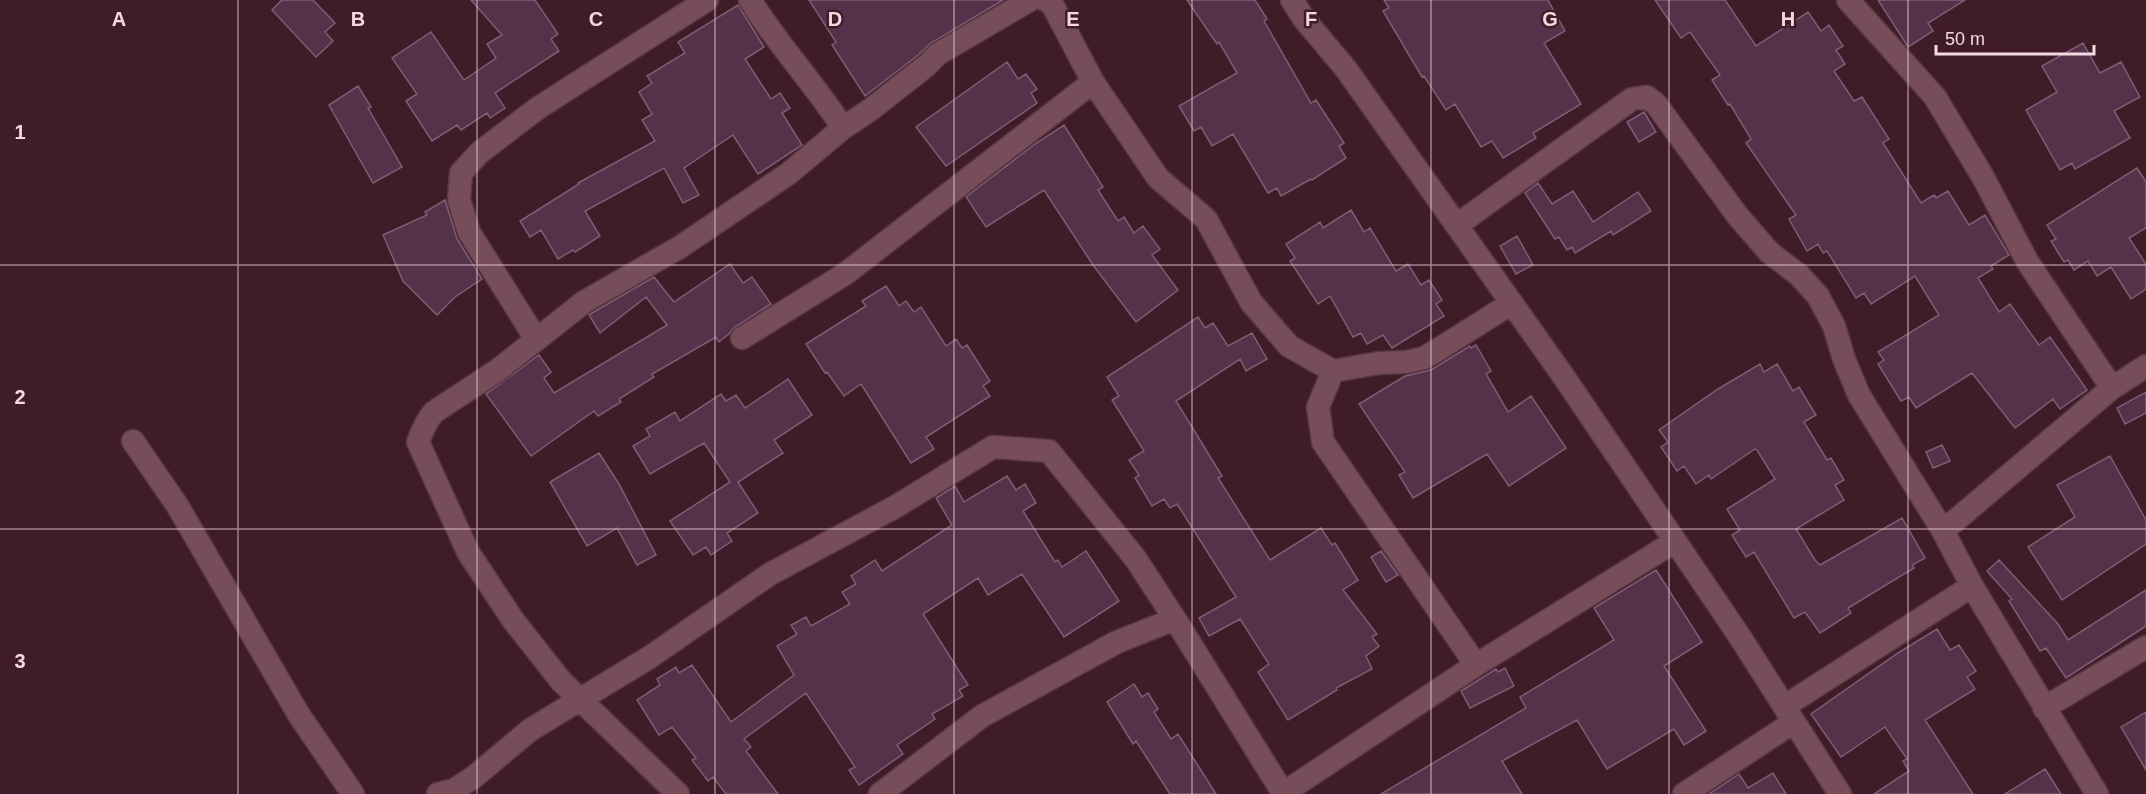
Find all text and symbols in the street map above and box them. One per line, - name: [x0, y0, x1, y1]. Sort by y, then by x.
- text: A: [112, 8, 126, 30]
- text: B: [351, 8, 365, 30]
- text: C: [589, 8, 603, 30]
- text: D: [828, 8, 842, 30]
- text: E: [1066, 8, 1080, 30]
- text: F: [1305, 8, 1317, 30]
- text: G: [1542, 8, 1558, 30]
- text: H: [1781, 8, 1795, 30]
- scale bar: [1936, 18, 2094, 56]
- text: 50 m: [1945, 29, 1985, 49]
- text: 1: [14, 121, 26, 143]
- text: 2: [14, 386, 26, 408]
- text: 3: [14, 650, 26, 672]

